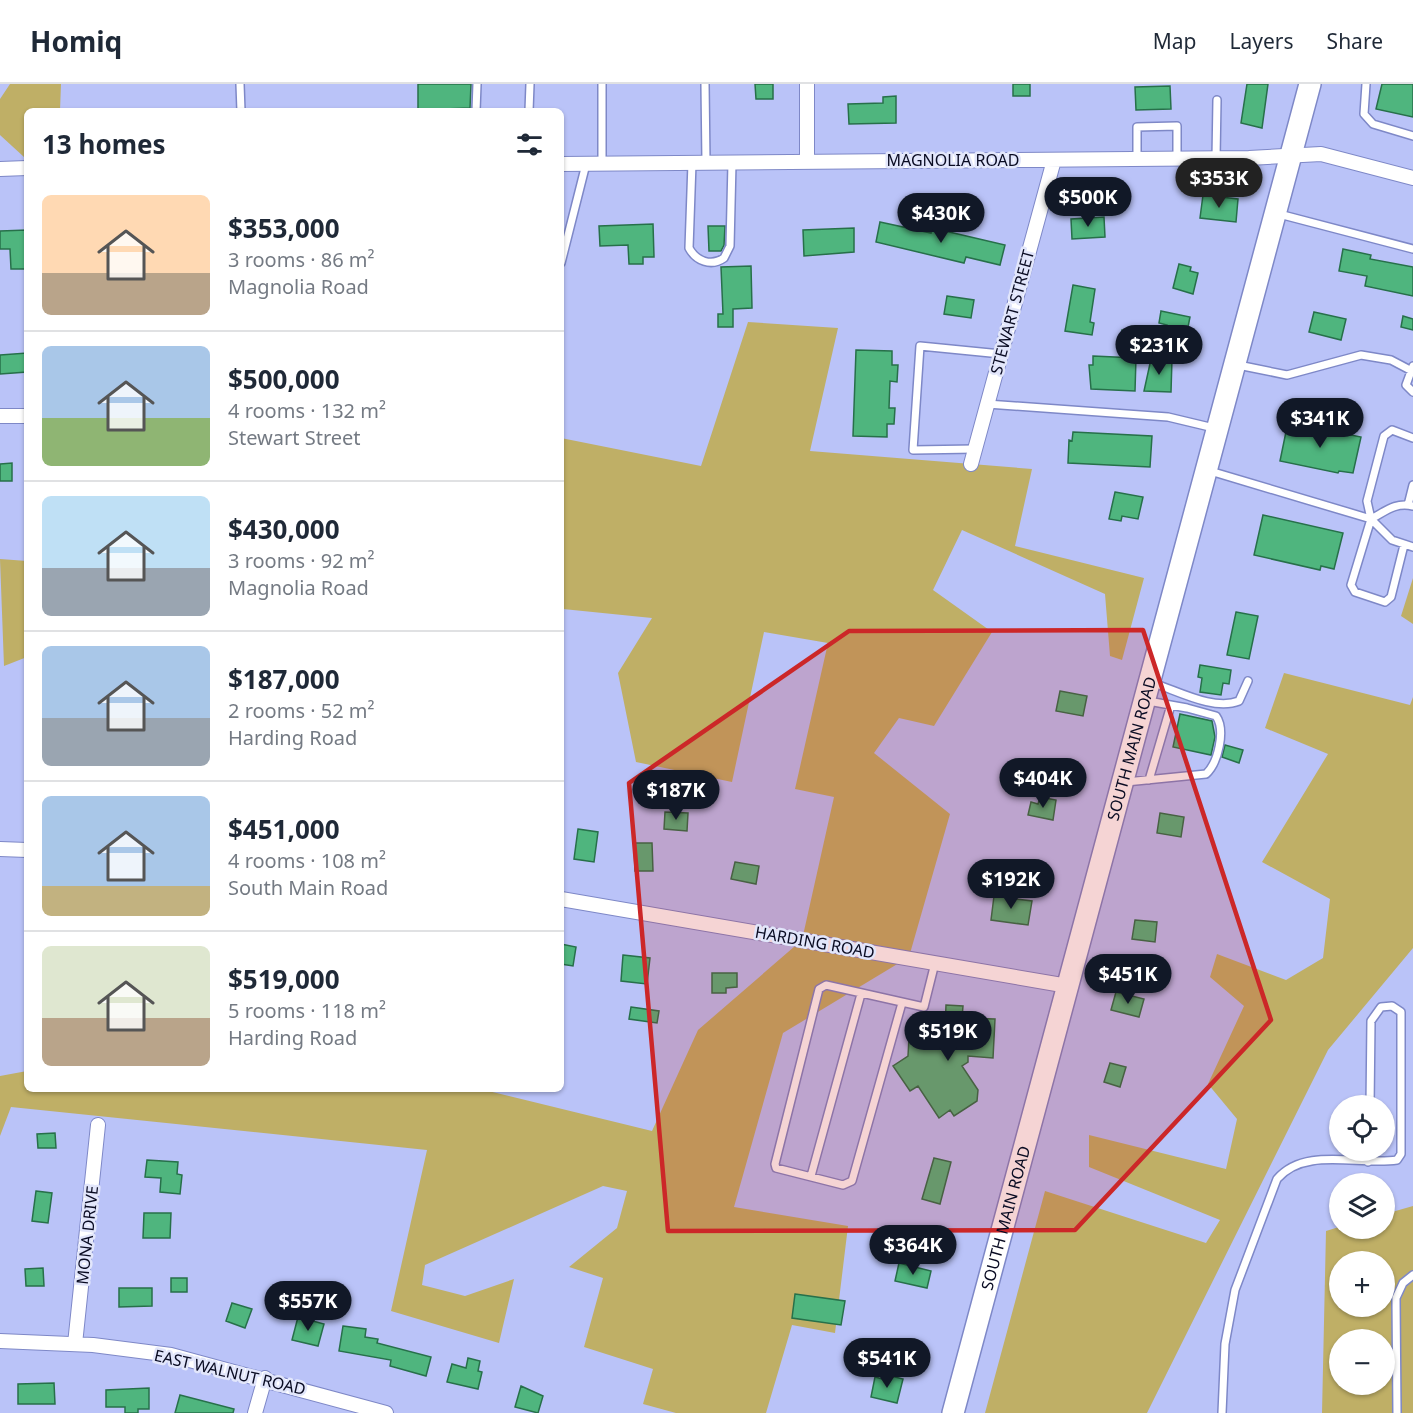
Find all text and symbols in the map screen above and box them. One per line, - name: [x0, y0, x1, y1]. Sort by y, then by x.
- text: Homiq: [30, 22, 122, 60]
- text: Map: [1153, 27, 1197, 55]
- text: Layers: [1230, 27, 1294, 55]
- text: Share: [1327, 27, 1383, 55]
- text: 13 homes: [42, 126, 166, 162]
- icon: filters: [513, 128, 546, 161]
- street label: MAGNOLIA ROAD: [887, 149, 1019, 171]
- pin: $353K: [1177, 158, 1261, 209]
- text: $353K: [1189, 164, 1249, 191]
- pin: $500K: [1046, 177, 1130, 228]
- text: $500K: [1058, 183, 1118, 210]
- pin: $430K: [899, 193, 983, 244]
- text: $430K: [911, 199, 971, 226]
- text: $353,000: [228, 210, 340, 246]
- icon: home: [90, 219, 162, 291]
- text: 3 rooms · 86 m²: [228, 246, 375, 273]
- street label: STEWART STREET: [985, 247, 1039, 377]
- text: Magnolia Road: [228, 273, 369, 300]
- pin: $231K: [1117, 325, 1201, 376]
- text: $231K: [1129, 331, 1189, 358]
- text: $500,000: [228, 361, 340, 397]
- icon: home: [90, 370, 162, 442]
- text: 4 rooms · 132 m²: [228, 397, 386, 424]
- pin: $341K: [1278, 398, 1362, 449]
- text: $341K: [1290, 404, 1350, 431]
- text: Stewart Street: [228, 424, 361, 451]
- text: $430,000: [228, 511, 340, 547]
- icon: home: [90, 520, 162, 592]
- text: 3 rooms · 92 m²: [228, 547, 375, 574]
- text: Magnolia Road: [228, 574, 369, 601]
- text: $187,000: [228, 661, 340, 697]
- icon: home: [90, 670, 162, 742]
- street label: SOUTH MAIN ROAD: [1102, 674, 1161, 823]
- text: 2 rooms · 52 m²: [228, 697, 375, 724]
- text: Harding Road: [228, 724, 357, 751]
- pin: $404K: [1001, 758, 1085, 809]
- text: $404K: [1013, 764, 1073, 791]
- pin: $187K: [634, 770, 718, 821]
- text: $187K: [646, 776, 706, 803]
- text: $451,000: [228, 811, 340, 847]
- icon: home: [90, 820, 162, 892]
- text: 4 rooms · 108 m²: [228, 847, 386, 874]
- pin: $192K: [969, 859, 1053, 910]
- text: $192K: [981, 865, 1041, 892]
- text: South Main Road: [228, 874, 388, 901]
- street label: HARDING ROAD: [753, 921, 877, 963]
- pin: $451K: [1086, 954, 1170, 1005]
- text: $451K: [1098, 960, 1158, 987]
- text: $519,000: [228, 961, 340, 997]
- icon: home: [90, 970, 162, 1042]
- text: 5 rooms · 118 m²: [228, 997, 386, 1024]
- pin: $519K: [906, 1011, 990, 1062]
- text: $519K: [918, 1017, 978, 1044]
- text: Harding Road: [228, 1024, 357, 1051]
- map controls: [1329, 1095, 1395, 1395]
- button: locate: [1329, 1095, 1395, 1161]
- street label: SOUTH MAIN ROAD: [976, 1143, 1035, 1292]
- button: layers: [1329, 1173, 1395, 1239]
- street label: MONA DRIVE: [71, 1185, 103, 1285]
- pin: $364K: [871, 1225, 955, 1276]
- text: $364K: [883, 1231, 943, 1258]
- button: +: [1329, 1251, 1395, 1317]
- pin: $557K: [266, 1281, 350, 1332]
- text: $557K: [278, 1287, 338, 1314]
- button: −: [1329, 1329, 1395, 1395]
- pin: $541K: [845, 1338, 929, 1389]
- street label: EAST WALNUT ROAD: [152, 1344, 308, 1400]
- text: $541K: [857, 1344, 917, 1371]

